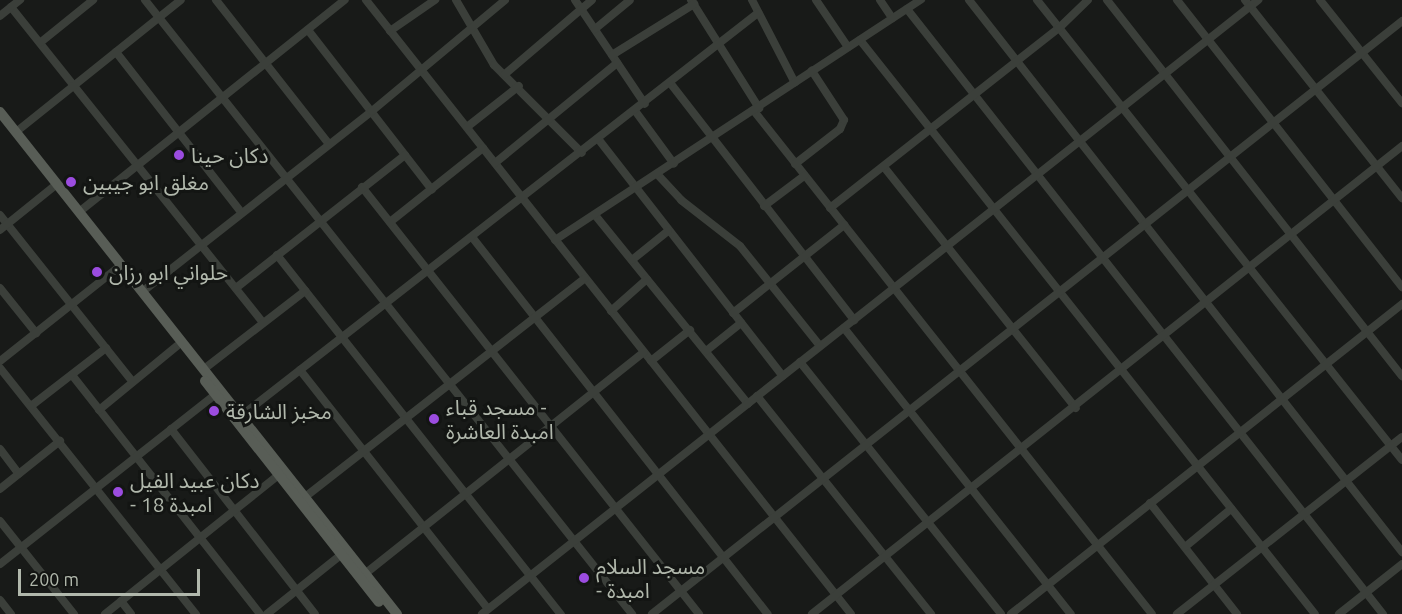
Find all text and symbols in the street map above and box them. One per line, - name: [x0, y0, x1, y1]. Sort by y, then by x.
- place label: دكان حينا: [191, 142, 268, 168]
- marker: دكان حينا: [172, 148, 186, 162]
- place label: مغلق ابو جيبين: [83, 169, 209, 195]
- marker: مغلق ابو جيبين: [64, 175, 78, 189]
- place label: حلواني ابو رزان: [109, 259, 228, 285]
- marker: حلواني ابو رزان: [90, 265, 104, 279]
- place label: مسجد قباء - امبدة العاشرة: [446, 394, 554, 444]
- place label: مخبز الشارقة: [226, 398, 332, 424]
- marker: مخبز الشارقة: [207, 404, 221, 418]
- marker: مسجد قباء - امبدة العاشرة: [427, 412, 441, 426]
- place label: دكان عبيد الفيل - امبدة 18: [130, 467, 260, 517]
- marker: دكان عبيد الفيل - امبدة 18: [111, 485, 125, 499]
- place label: مسجد السلام - امبدة: [596, 553, 705, 603]
- scale bar: [21, 557, 202, 595]
- text: 200 m: [29, 569, 79, 589]
- marker: مسجد السلام - امبدة: [577, 571, 591, 585]

